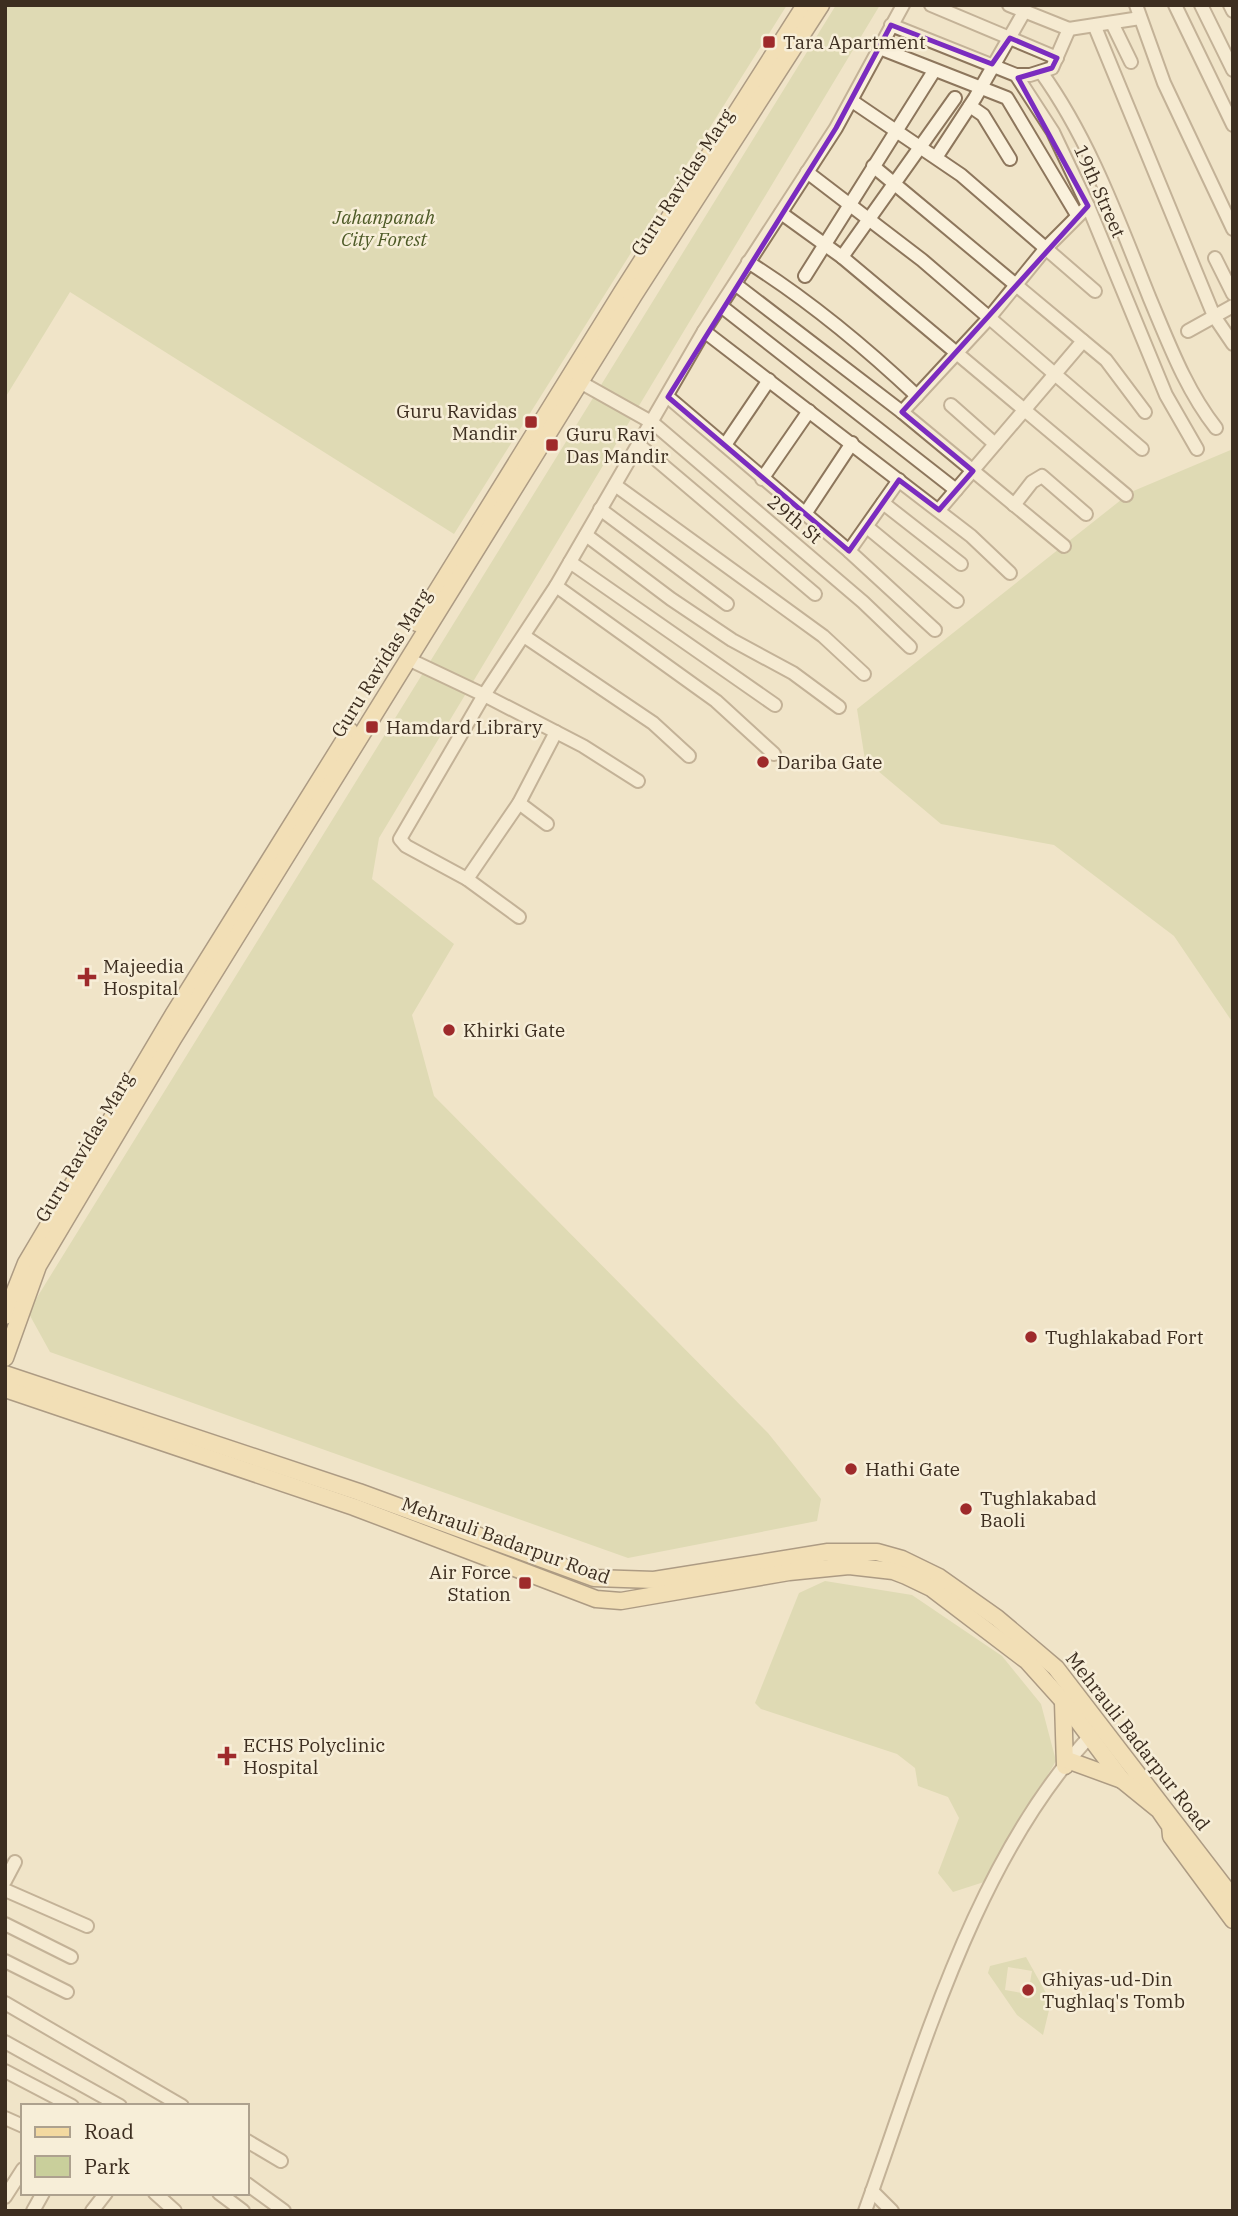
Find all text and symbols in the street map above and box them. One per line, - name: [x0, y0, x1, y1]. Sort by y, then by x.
- place label: Tara Apartment: [783, 30, 926, 54]
- marker: Tara Apartment: [761, 34, 777, 50]
- street label: Guru Ravidas Marg: [625, 103, 739, 260]
- street label: 19th Street: [1069, 141, 1131, 241]
- park label: Jahanpanah City Forest: [332, 205, 436, 251]
- place label: Guru Ravidas Mandir: [396, 399, 518, 445]
- marker: Guru Ravidas Mandir: [523, 414, 539, 430]
- place label: Guru Ravi Das Mandir: [566, 422, 669, 468]
- marker: Guru Ravi Das Mandir: [544, 437, 560, 453]
- street label: 29th St: [763, 489, 827, 549]
- street label: Guru Ravidas Marg: [326, 584, 437, 742]
- place label: Hamdard Library: [386, 715, 543, 739]
- marker: Hamdard Library: [364, 719, 380, 735]
- place label: Dariba Gate: [777, 750, 883, 774]
- marker: Dariba Gate: [755, 754, 771, 770]
- place label: Majeedia Hospital: [103, 954, 184, 1000]
- marker: Majeedia Hospital: [77, 967, 97, 987]
- place label: Khirki Gate: [463, 1018, 565, 1042]
- marker: Khirki Gate: [441, 1022, 457, 1038]
- street label: Guru Ravidas Marg: [30, 1067, 139, 1226]
- place label: Tughlakabad Fort: [1045, 1325, 1204, 1349]
- marker: Tughlakabad Fort: [1023, 1329, 1039, 1345]
- place label: Hathi Gate: [865, 1457, 960, 1481]
- marker: Hathi Gate: [843, 1461, 859, 1477]
- place label: Tughlakabad Baoli: [980, 1486, 1097, 1532]
- street label: Mehrauli Badarpur Road: [398, 1491, 614, 1589]
- marker: Tughlakabad Baoli: [958, 1501, 974, 1517]
- place label: Air Force Station: [429, 1560, 511, 1606]
- marker: Air Force Station: [517, 1575, 533, 1591]
- street label: Mehrauli Badarpur Road: [1061, 1647, 1215, 1835]
- place label: ECHS Polyclinic Hospital: [243, 1733, 386, 1779]
- marker: ECHS Polyclinic Hospital: [217, 1746, 237, 1766]
- place label: Ghiyas-ud-Din Tughlaq's Tomb: [1042, 1967, 1185, 2013]
- marker: Ghiyas-ud-Din Tughlaq's Tomb: [1020, 1982, 1036, 1998]
- legend: [21, 2104, 248, 2195]
- text: Road: [84, 2117, 134, 2145]
- text: Park: [84, 2152, 131, 2180]

